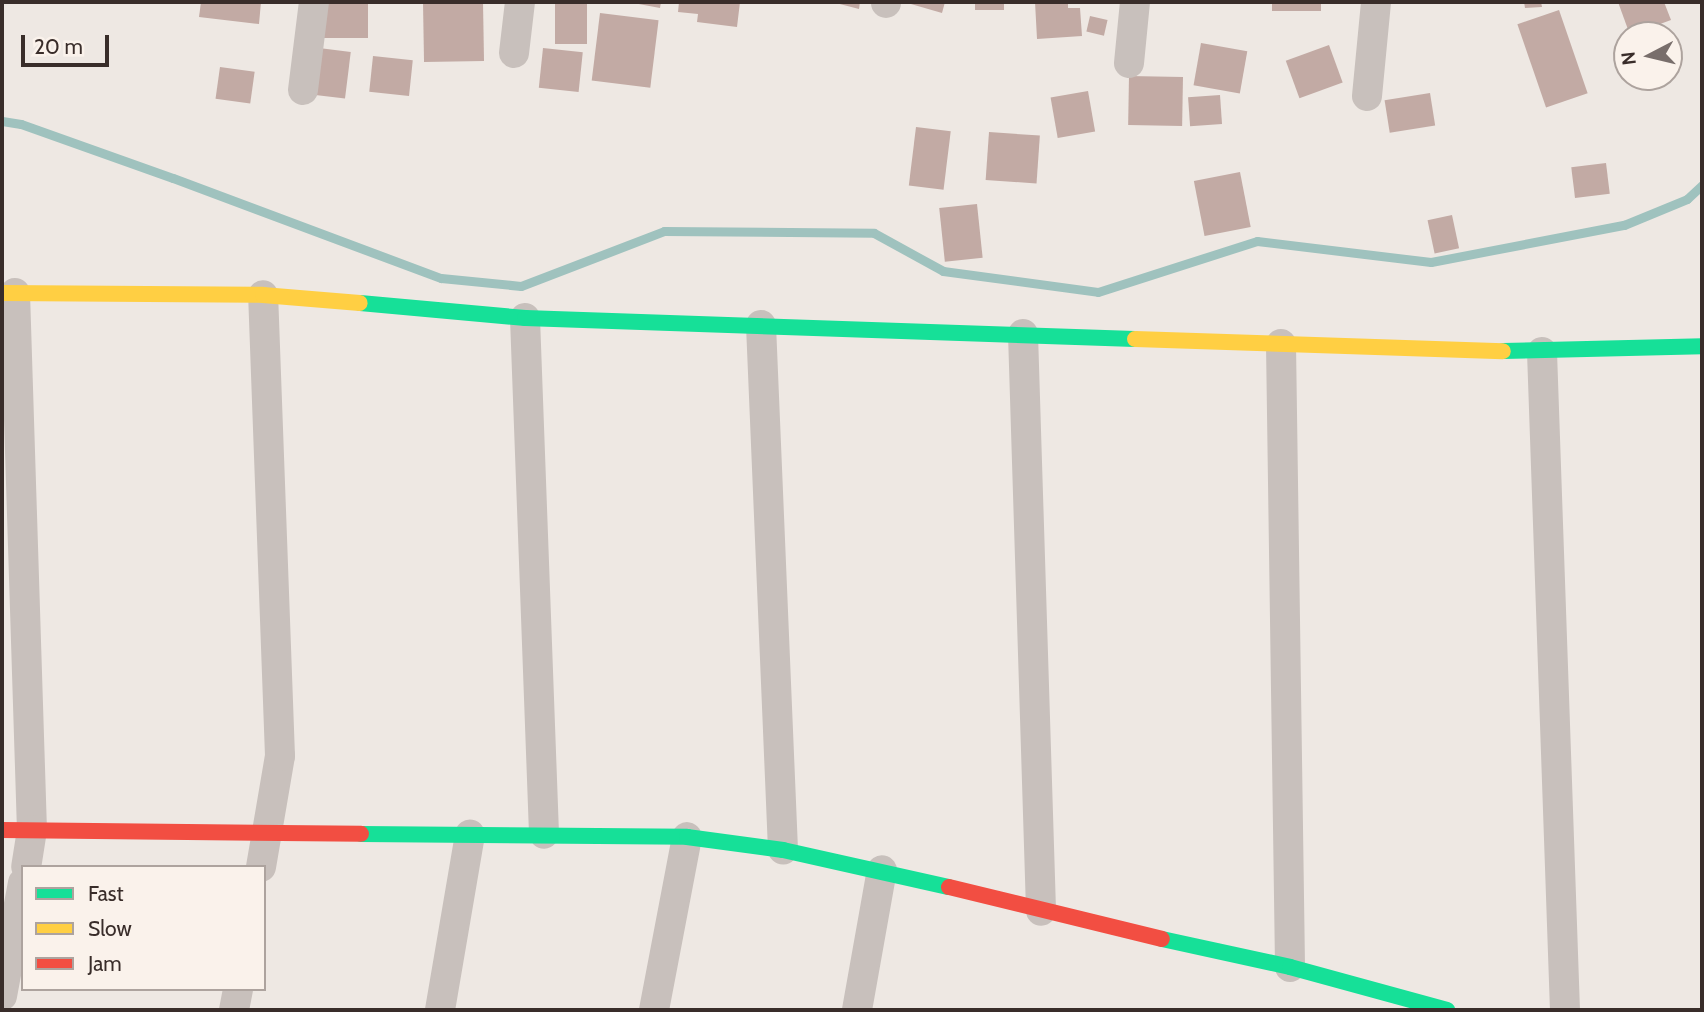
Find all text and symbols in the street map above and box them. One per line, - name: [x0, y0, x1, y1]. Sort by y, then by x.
- scale bar: [24, 21, 112, 65]
- north arrow: [1613, 21, 1683, 91]
- text: 20 m: [34, 34, 83, 59]
- text: N: [1616, 50, 1641, 66]
- legend: [21, 865, 266, 991]
- text: Fast: [88, 881, 124, 906]
- text: Slow: [88, 916, 132, 941]
- text: Jam: [88, 951, 122, 976]

